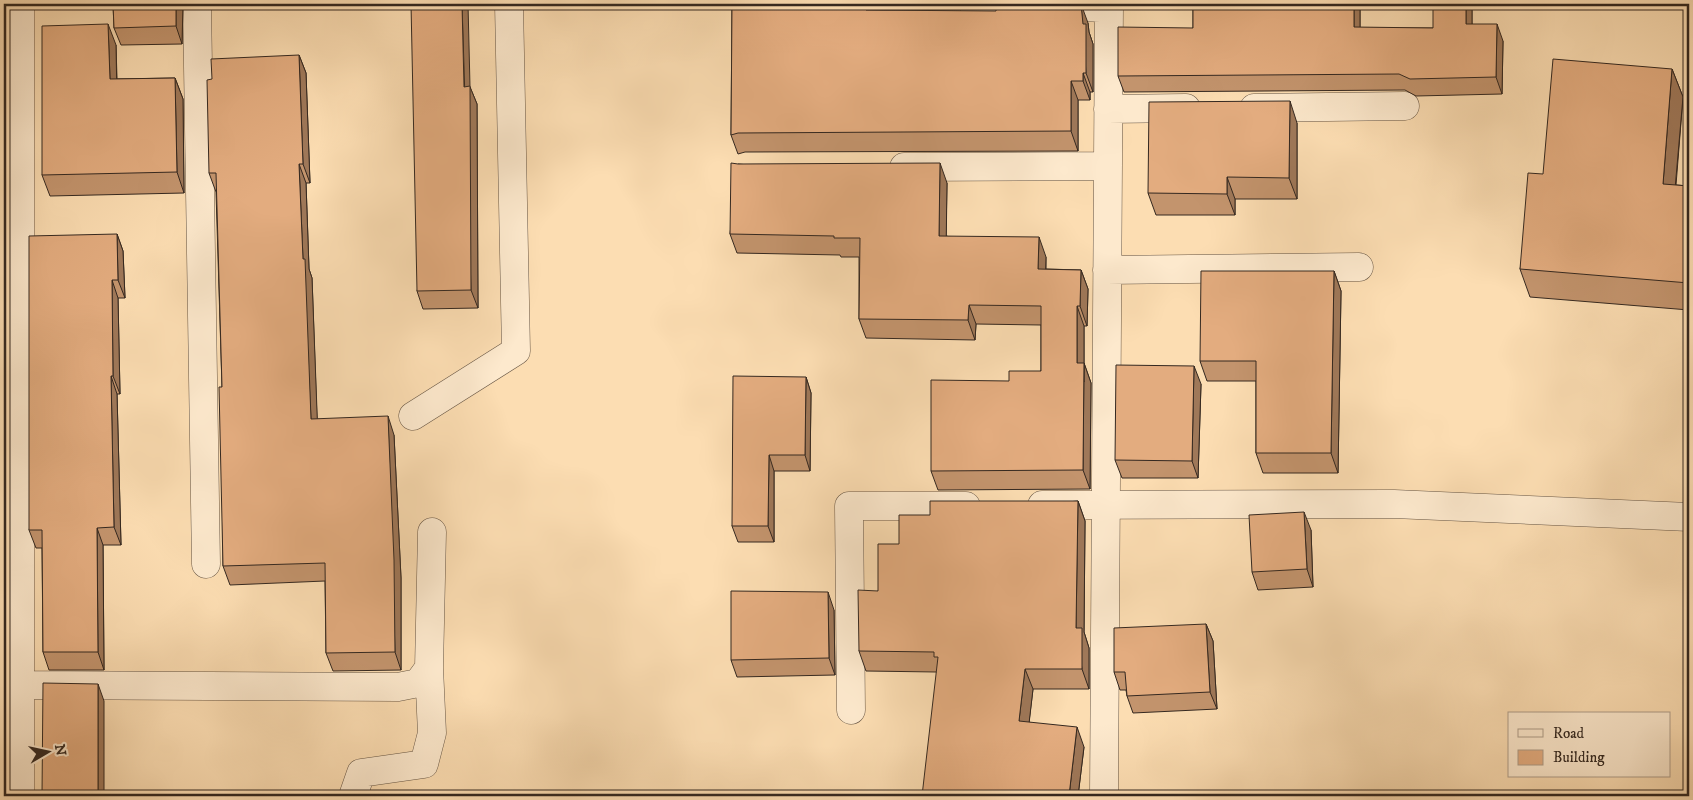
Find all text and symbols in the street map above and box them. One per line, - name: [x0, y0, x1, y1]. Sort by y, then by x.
- legend: [1508, 712, 1670, 778]
- text: Road: [1553, 724, 1585, 743]
- north arrow: [22, 728, 72, 778]
- text: N: [50, 743, 70, 758]
- text: Building: [1553, 748, 1605, 767]

